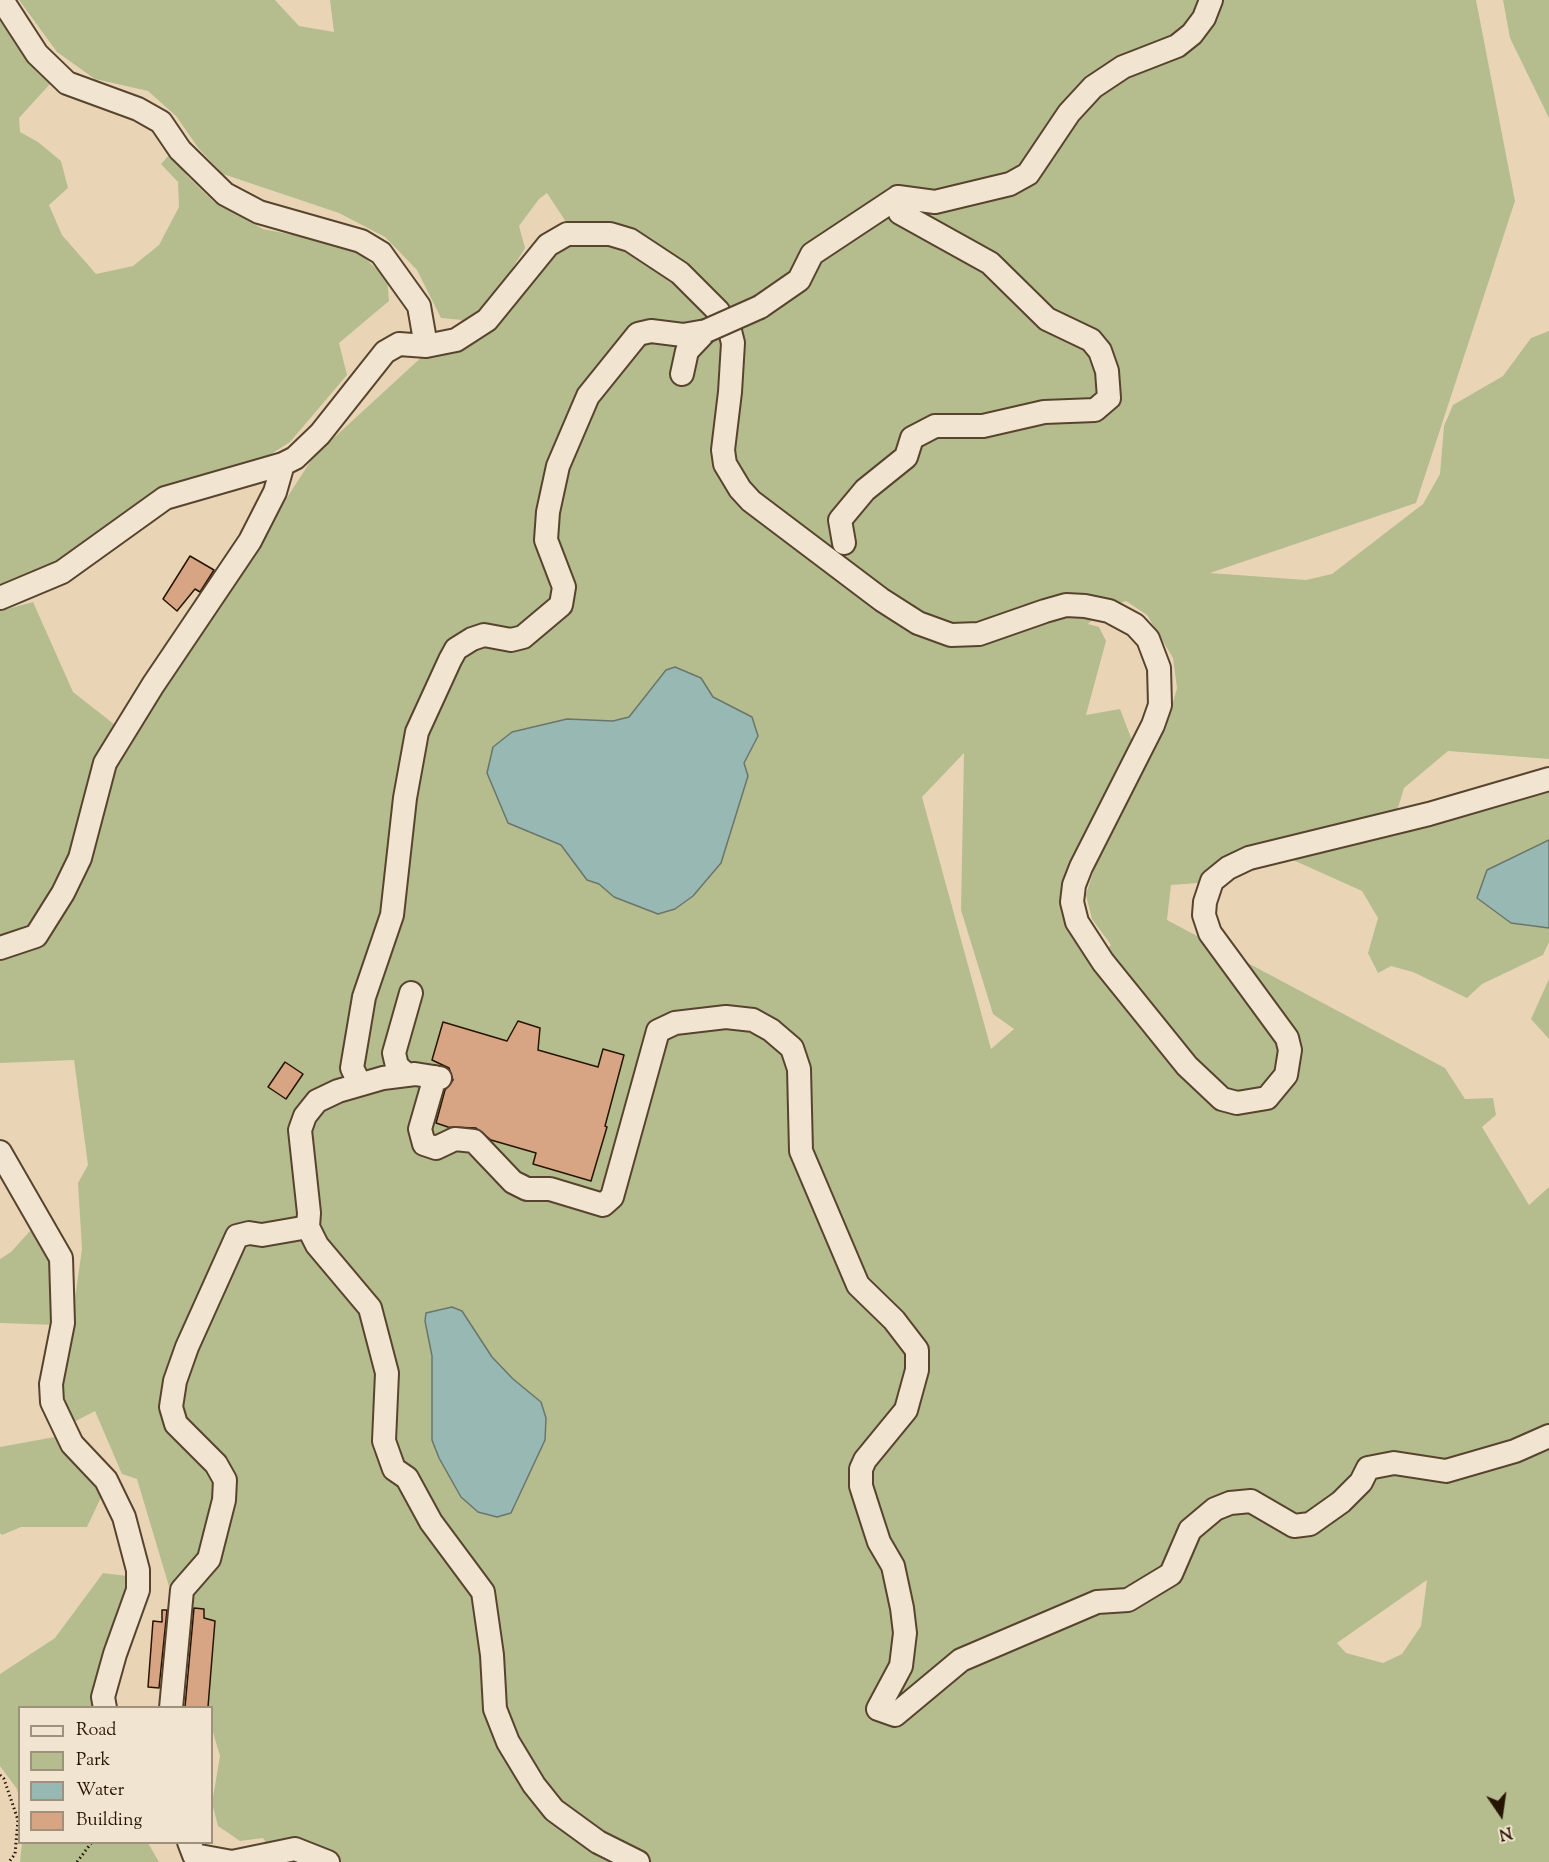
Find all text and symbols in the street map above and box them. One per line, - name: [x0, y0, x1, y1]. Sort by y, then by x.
- legend: [18, 1706, 213, 1844]
- text: Road: [76, 1718, 116, 1744]
- text: Park: [76, 1748, 110, 1774]
- text: Water: [76, 1778, 124, 1804]
- north arrow: [1471, 1784, 1531, 1844]
- text: Building: [76, 1808, 142, 1834]
- text: N: [1496, 1819, 1514, 1845]

